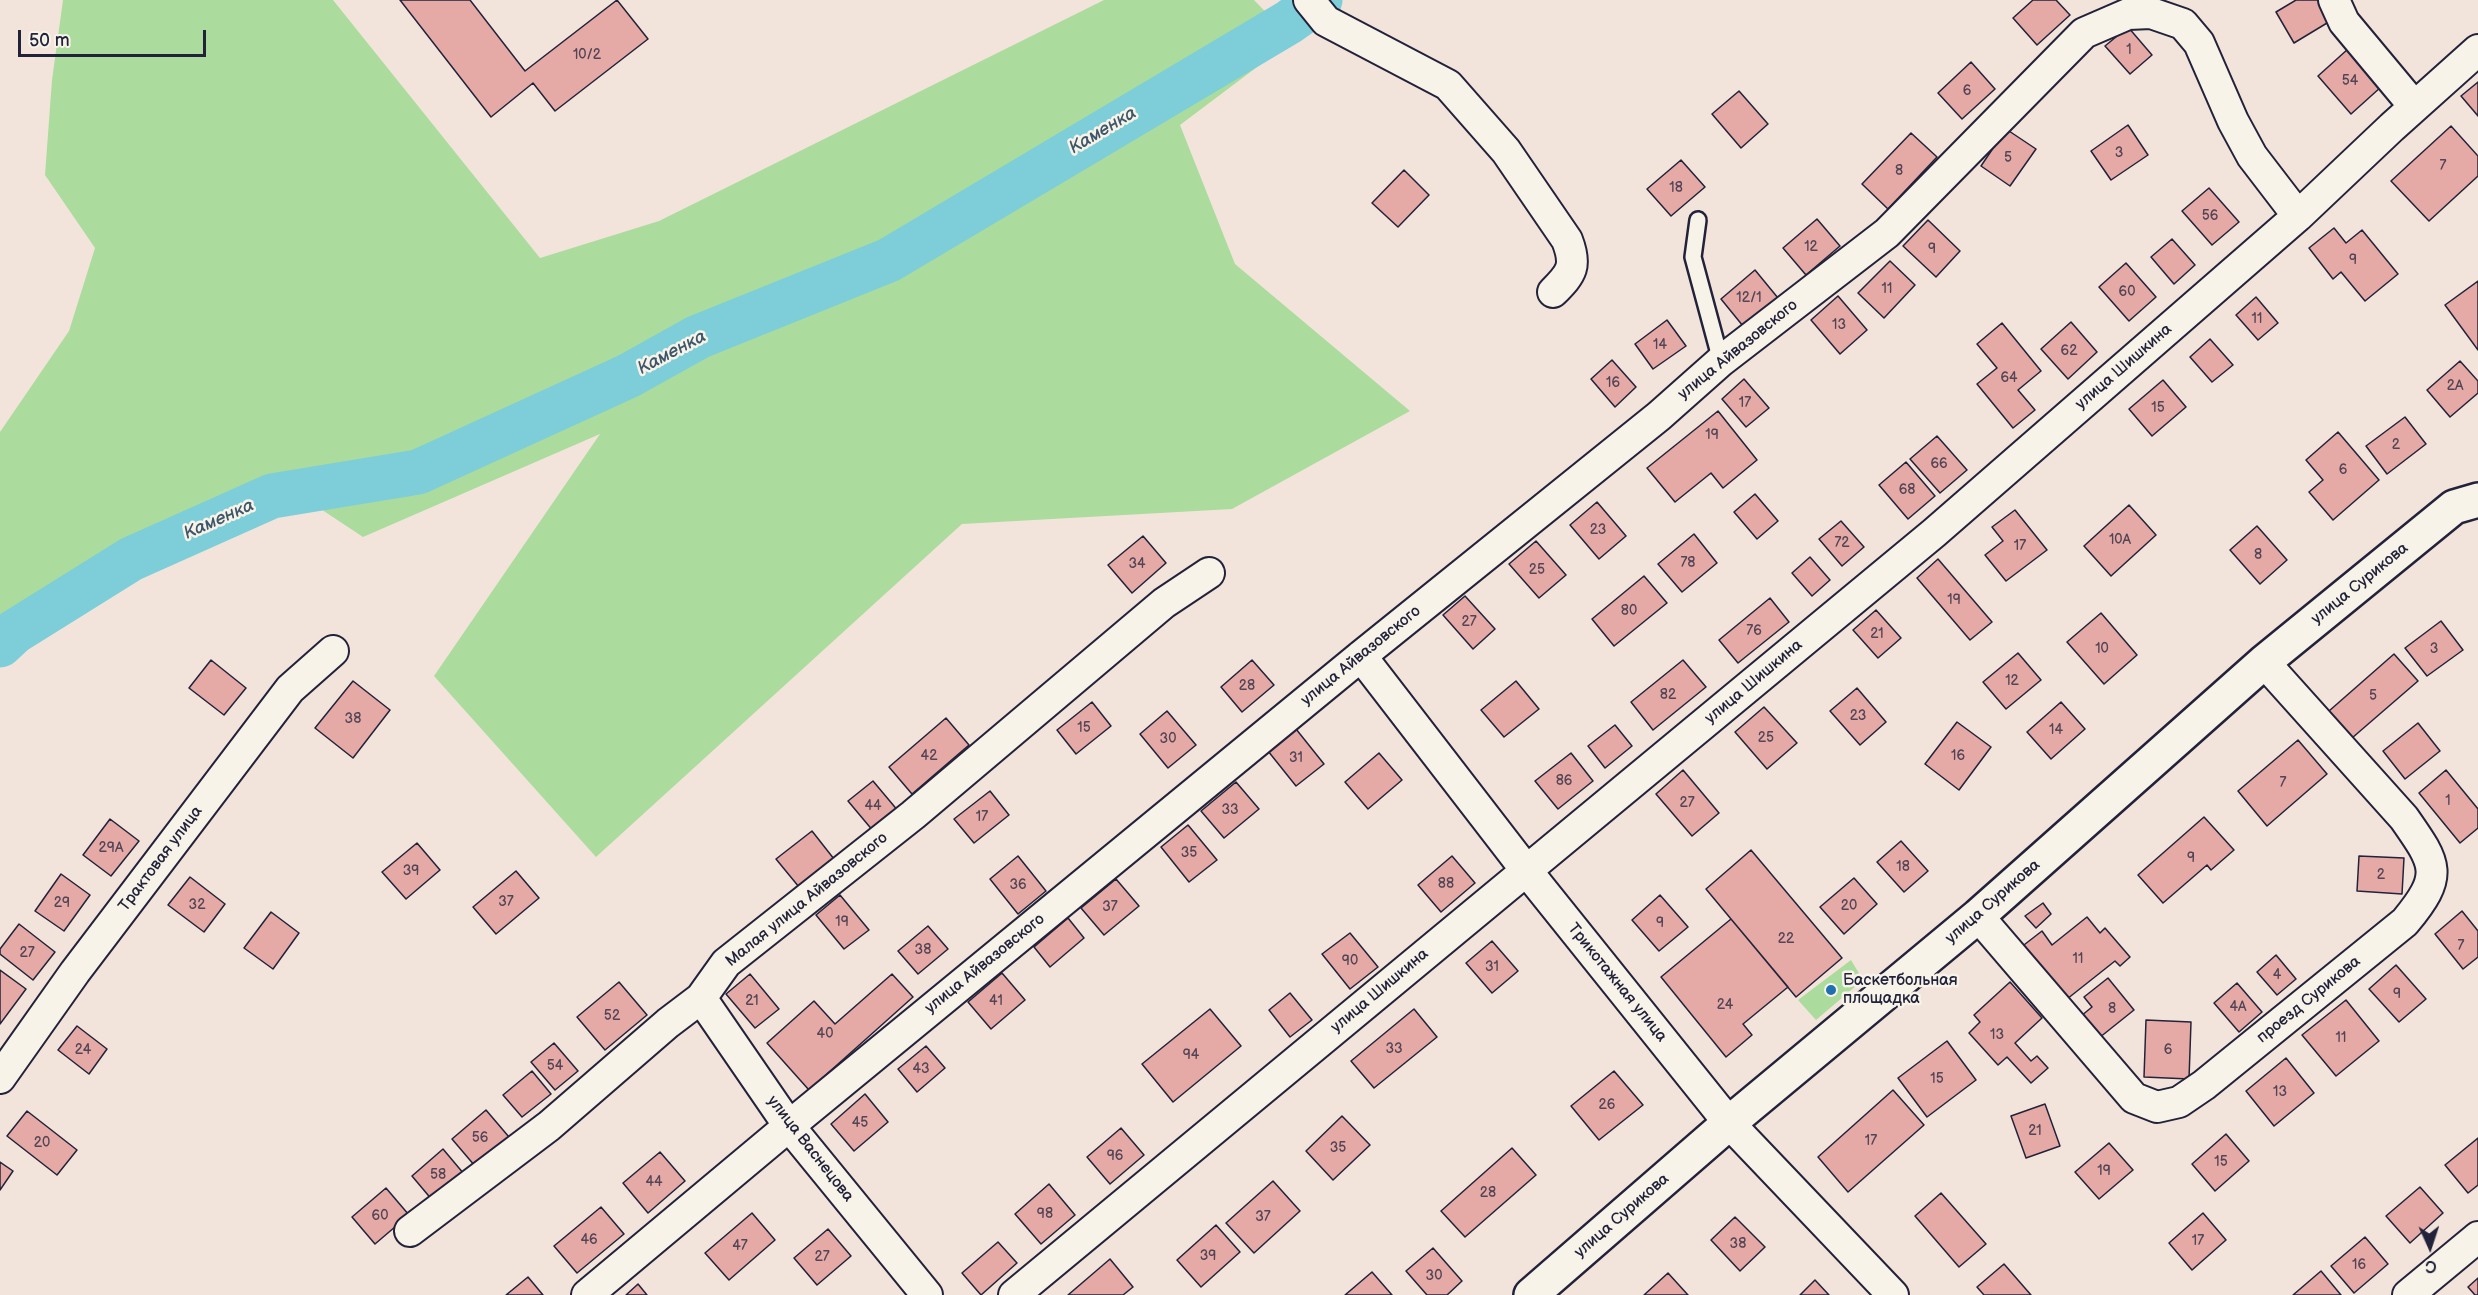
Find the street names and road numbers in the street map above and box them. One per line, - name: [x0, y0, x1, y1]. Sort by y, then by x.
- street label: улица Айвазовского: [1674, 296, 1802, 404]
- street label: улица Шишкина: [2072, 320, 2176, 414]
- street label: улица Сурикова: [2308, 539, 2412, 629]
- street label: улица Айвазовского: [1297, 602, 1425, 710]
- street label: улица Шишкина: [1701, 636, 1807, 728]
- street label: Трактовая улица: [115, 802, 207, 916]
- street label: Малая улица Айвазовского: [722, 829, 892, 971]
- street label: улица Сурикова: [1942, 856, 2044, 948]
- street label: улица Айвазовского: [921, 910, 1049, 1018]
- street label: Трикотажная улица: [1563, 920, 1671, 1046]
- street label: улица Шишкина: [1327, 945, 1433, 1037]
- street label: проезд Сурикова: [2253, 952, 2365, 1048]
- street label: улица Васнецова: [763, 1092, 857, 1206]
- street label: улица Сурикова: [1571, 1170, 1673, 1262]

